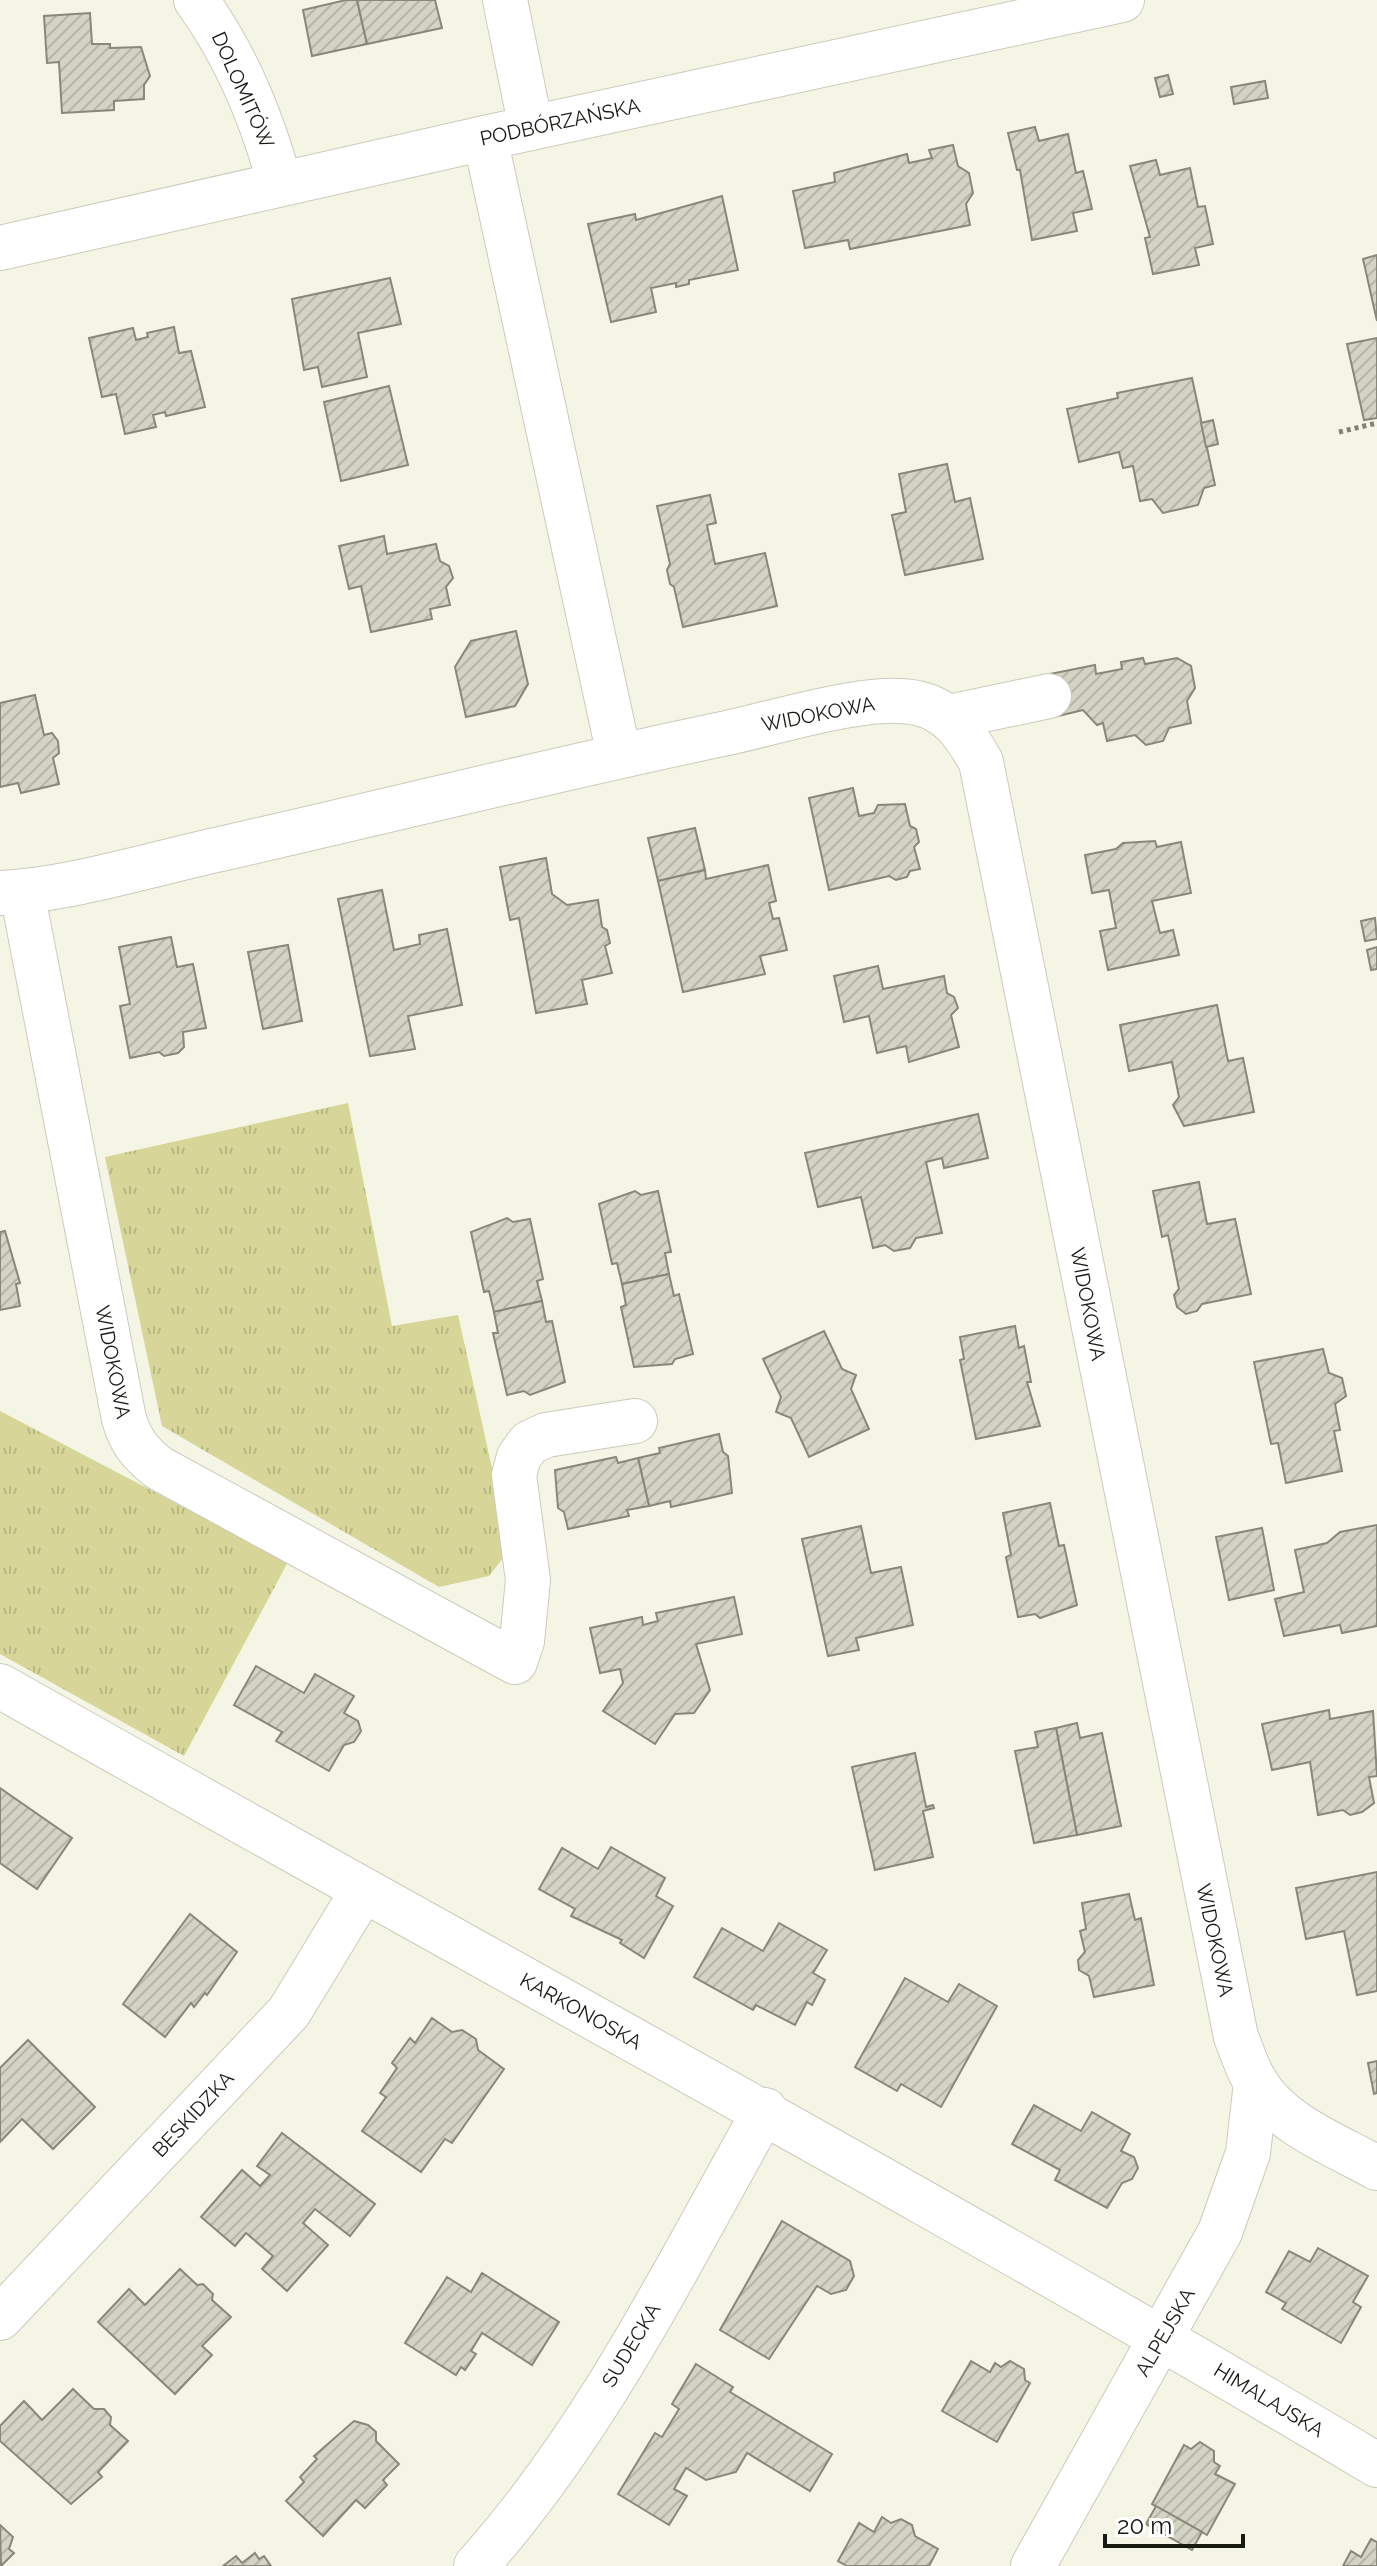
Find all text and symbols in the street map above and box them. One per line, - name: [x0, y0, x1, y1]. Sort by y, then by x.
- street label: DOLOMITÓW: [207, 28, 279, 152]
- street label: PODBÓRZAŃSKA: [478, 93, 643, 151]
- street label: WIDOKOWA: [759, 691, 877, 737]
- street label: WIDOKOWA: [1065, 1245, 1111, 1363]
- street label: WIDOKOWA: [90, 1303, 136, 1421]
- street label: WIDOKOWA: [1191, 1881, 1239, 1999]
- street label: KARKONOSKA: [516, 1968, 646, 2055]
- street label: BESKIDZKA: [147, 2066, 239, 2162]
- street label: ALPEJSKA: [1130, 2283, 1200, 2380]
- street label: SUDECKA: [597, 2298, 666, 2391]
- street label: HIMALAJSKA: [1210, 2358, 1329, 2442]
- scale bar: [1105, 2498, 1243, 2548]
- text: 20 m: [1117, 2511, 1172, 2540]

